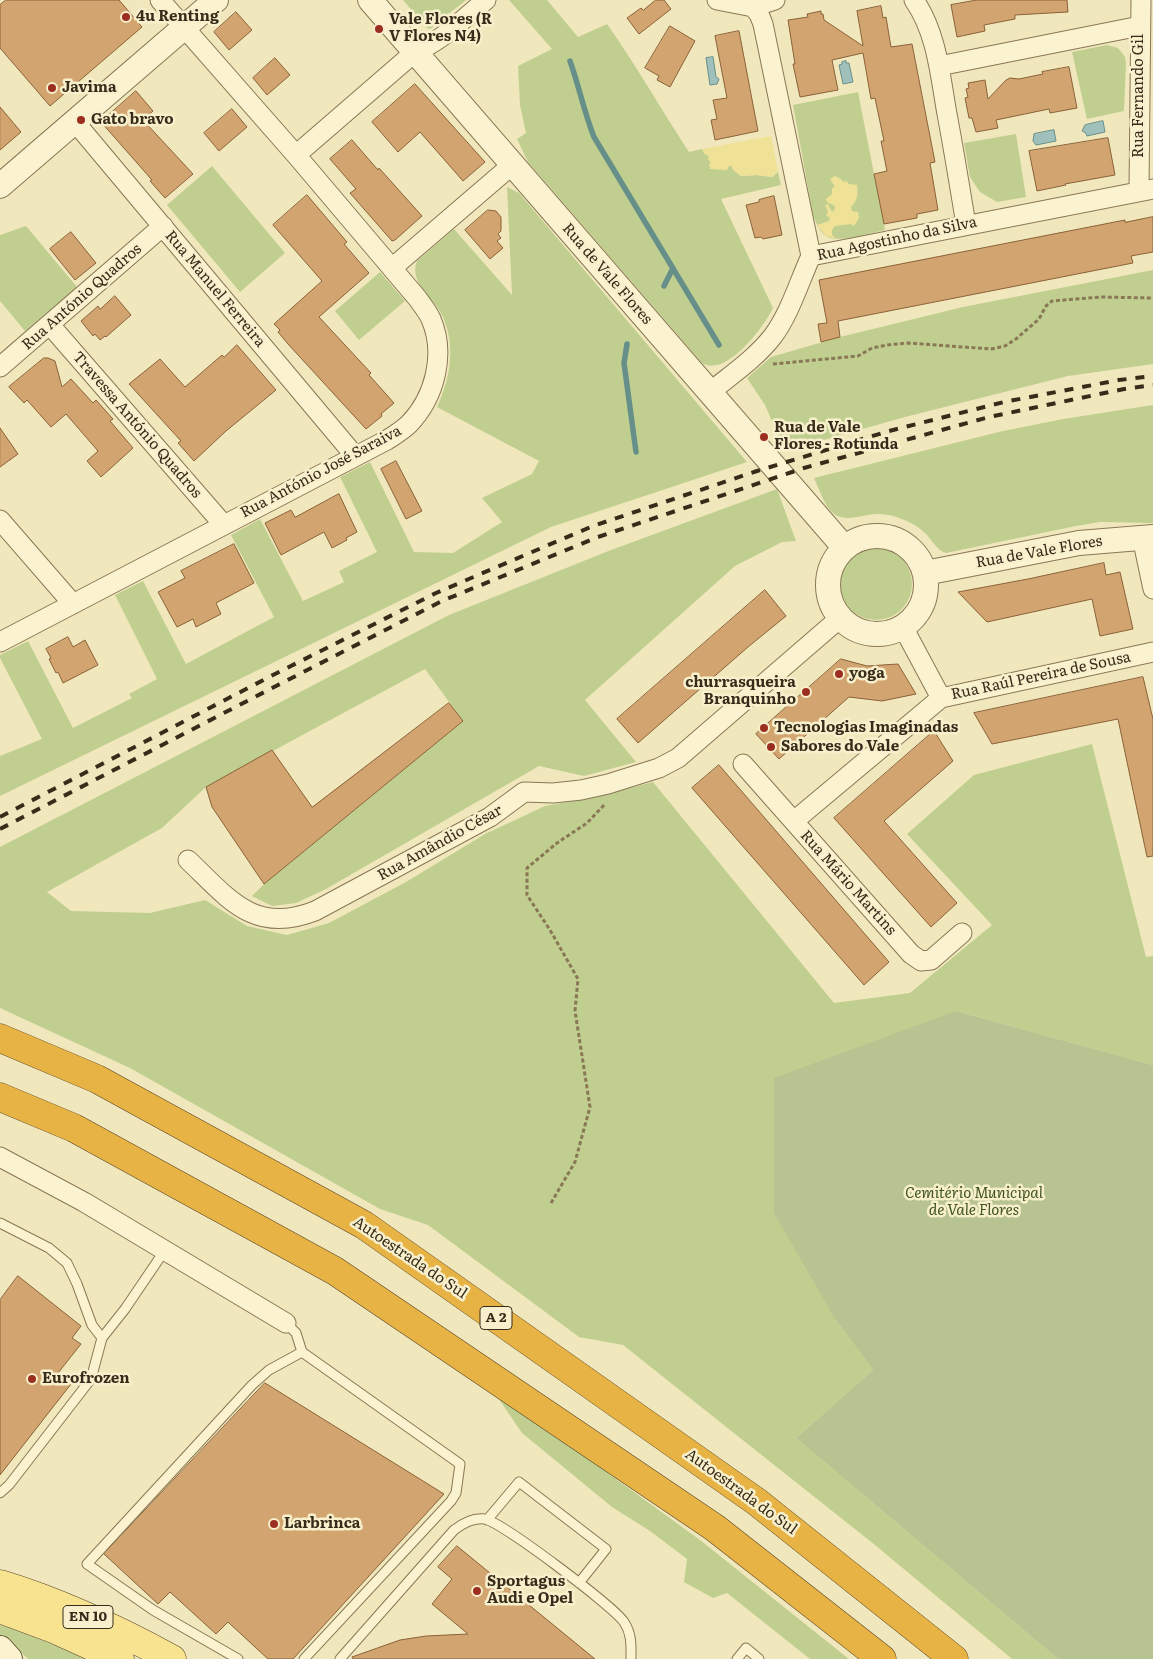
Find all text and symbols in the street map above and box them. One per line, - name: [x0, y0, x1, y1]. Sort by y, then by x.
- place label: 4u Renting: [136, 8, 219, 26]
- marker: 4u Renting: [120, 11, 132, 23]
- place label: Vale Flores (R V Flores N4): [389, 11, 492, 46]
- marker: Vale Flores (R V Flores N4): [373, 23, 385, 35]
- street label: Rua Fernando Gil: [1130, 34, 1148, 158]
- place label: Javima: [62, 79, 117, 97]
- marker: Javima: [46, 82, 58, 94]
- place label: Gato bravo: [91, 111, 174, 129]
- marker: Gato bravo: [75, 114, 87, 126]
- street label: Rua Agostinho da Silva: [815, 213, 979, 265]
- street label: Rua de Vale Flores: [558, 220, 656, 328]
- street label: Rua Manuel Ferreira: [161, 227, 269, 351]
- street label: Rua António Quadros: [18, 240, 146, 354]
- street label: Travessa António Quadros: [69, 348, 205, 502]
- place label: Rua de Vale Flores - Rotunda: [774, 419, 898, 454]
- street label: Rua António José Saraiva: [238, 422, 404, 522]
- marker: Rua de Vale Flores - Rotunda: [758, 431, 770, 443]
- street label: Rua de Vale Flores: [974, 532, 1104, 572]
- street label: Rua Raúl Pereira de Sousa: [950, 648, 1132, 704]
- place label: yoga: [849, 665, 885, 683]
- marker: yoga: [833, 668, 845, 680]
- place label: churrasqueira Branquinho: [685, 674, 796, 709]
- marker: churrasqueira Branquinho: [800, 686, 812, 698]
- place label: Tecnologias Imaginadas: [774, 719, 958, 737]
- marker: Tecnologias Imaginadas: [758, 722, 770, 734]
- place label: Sabores do Vale: [781, 738, 899, 756]
- marker: Sabores do Vale: [765, 741, 777, 753]
- street label: Rua Amândio César: [375, 801, 505, 885]
- street label: Rua Mário Martins: [796, 827, 900, 939]
- park label: Cemitério Municipal de Vale Flores: [905, 1185, 1043, 1220]
- street label: Autoestrada do Sul: [350, 1213, 470, 1303]
- road number: A 2: [480, 1306, 512, 1330]
- place label: Eurofrozen: [42, 1370, 130, 1388]
- marker: Eurofrozen: [26, 1373, 38, 1385]
- street label: Autoestrada do Sul: [682, 1445, 800, 1539]
- place label: Larbrinca: [284, 1515, 360, 1533]
- marker: Larbrinca: [268, 1518, 280, 1530]
- place label: Sportagus Audi e Opel: [487, 1573, 573, 1608]
- marker: Sportagus Audi e Opel: [471, 1585, 483, 1597]
- road number: EN 10: [63, 1605, 113, 1628]

